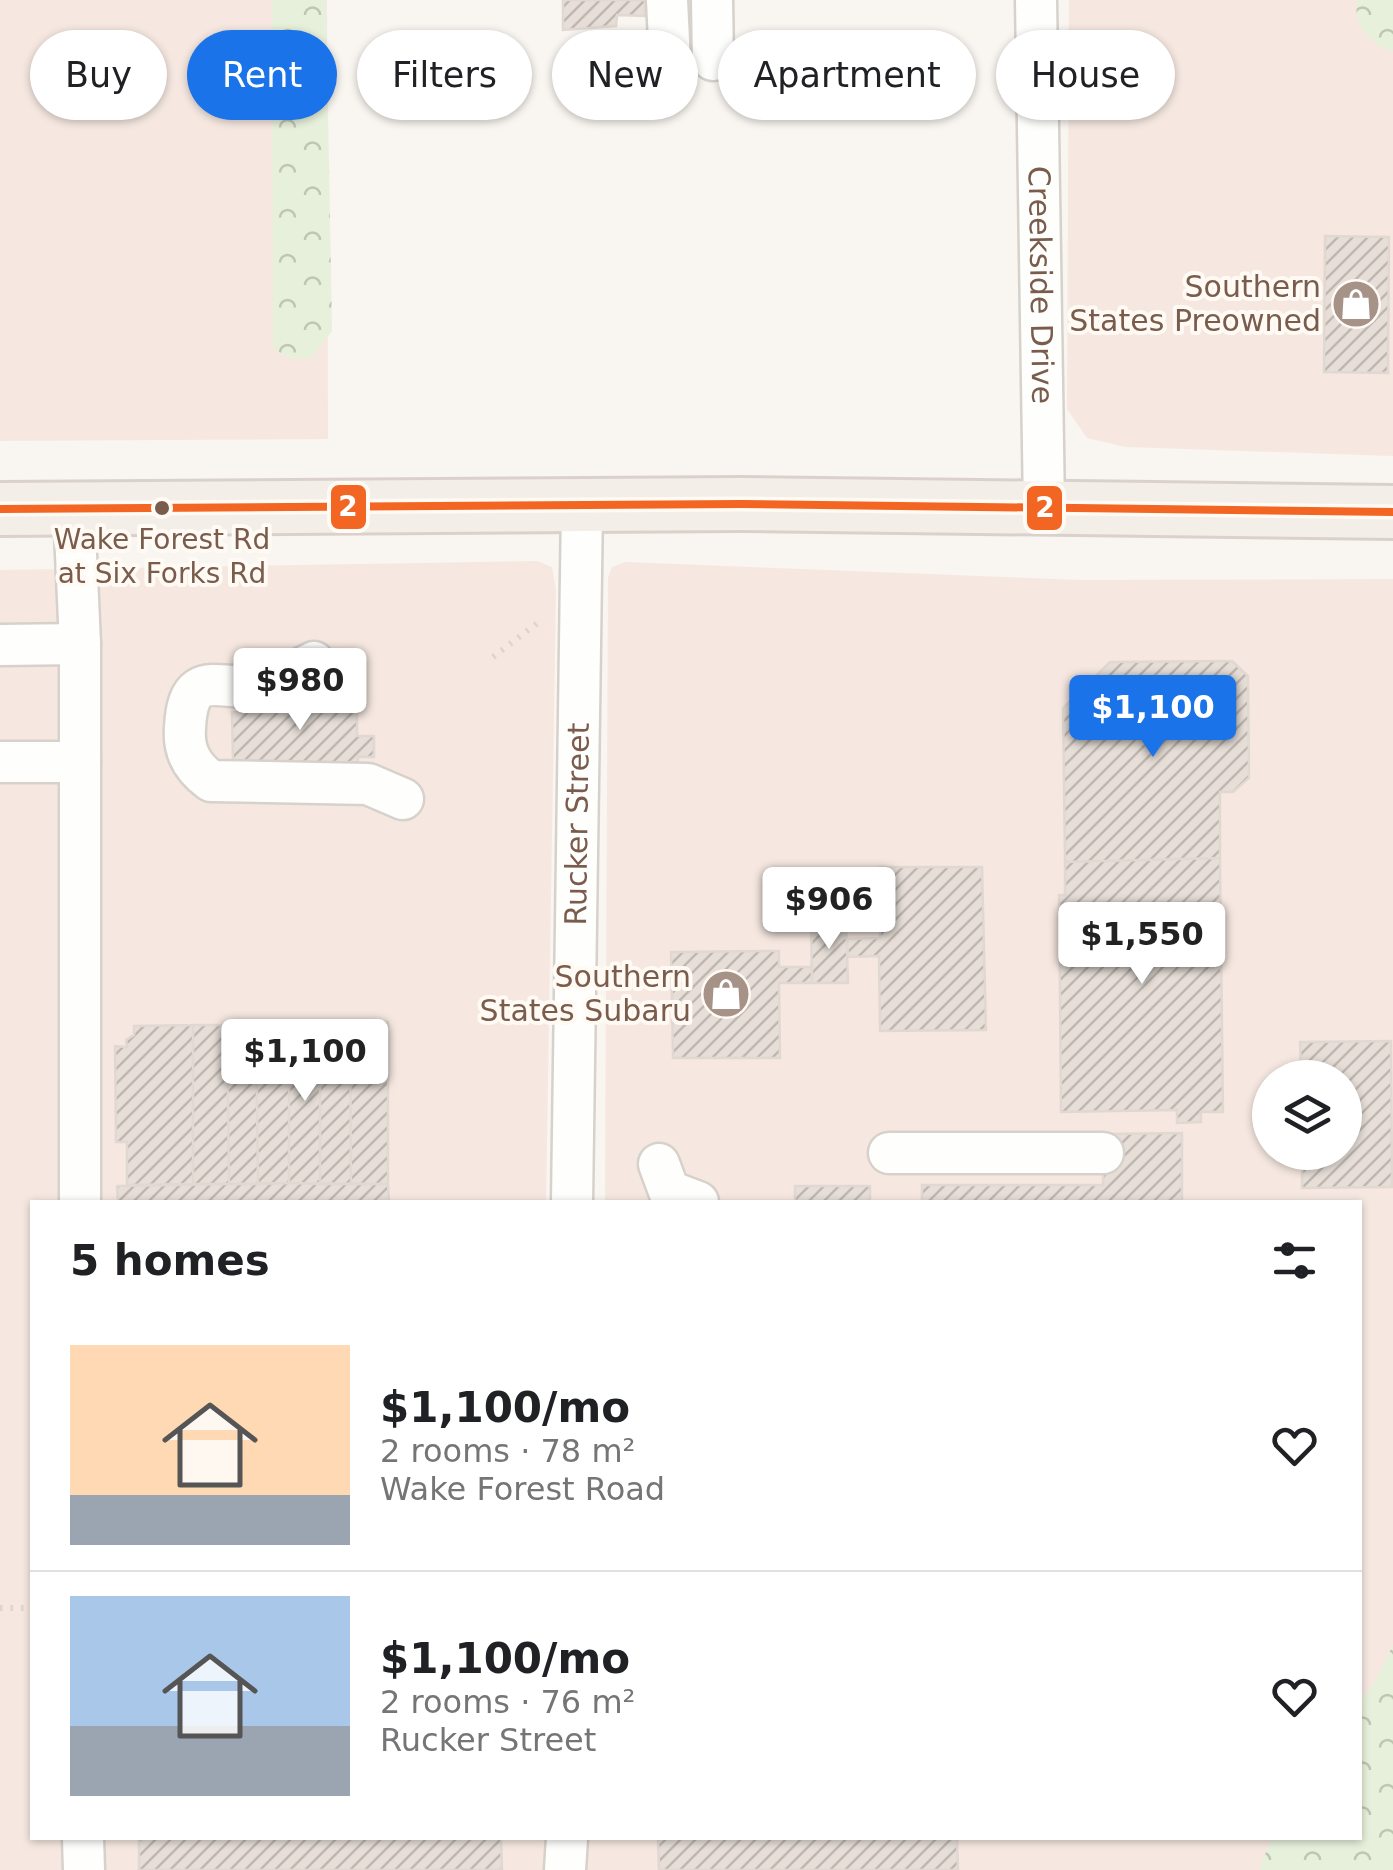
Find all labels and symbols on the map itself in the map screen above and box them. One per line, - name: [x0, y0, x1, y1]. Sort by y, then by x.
- street label: Creekside Drive: [1022, 166, 1060, 404]
- place label: Southern States Preowned: [1069, 269, 1321, 338]
- shop icon: Southern States Preowned: [1330, 278, 1382, 330]
- line badge: 2: [329, 483, 368, 531]
- line badge: 2: [1025, 484, 1064, 532]
- text: 2: [338, 490, 358, 523]
- text: 2: [1035, 491, 1055, 524]
- marker: Wake Forest Rd at Six Forks Rd: [152, 498, 172, 518]
- place label: Wake Forest Rd at Six Forks Rd: [54, 523, 270, 590]
- pin: $980: [241, 648, 359, 733]
- pin: $1,100: [1072, 675, 1234, 760]
- street label: Rucker Street: [558, 722, 596, 926]
- pin: $906: [770, 867, 888, 952]
- pin: $1,550: [1061, 902, 1223, 987]
- place label: Southern States Subaru: [480, 959, 691, 1028]
- shop icon: Southern States Subaru: [700, 968, 752, 1020]
- pin: $1,100: [224, 1019, 386, 1104]

